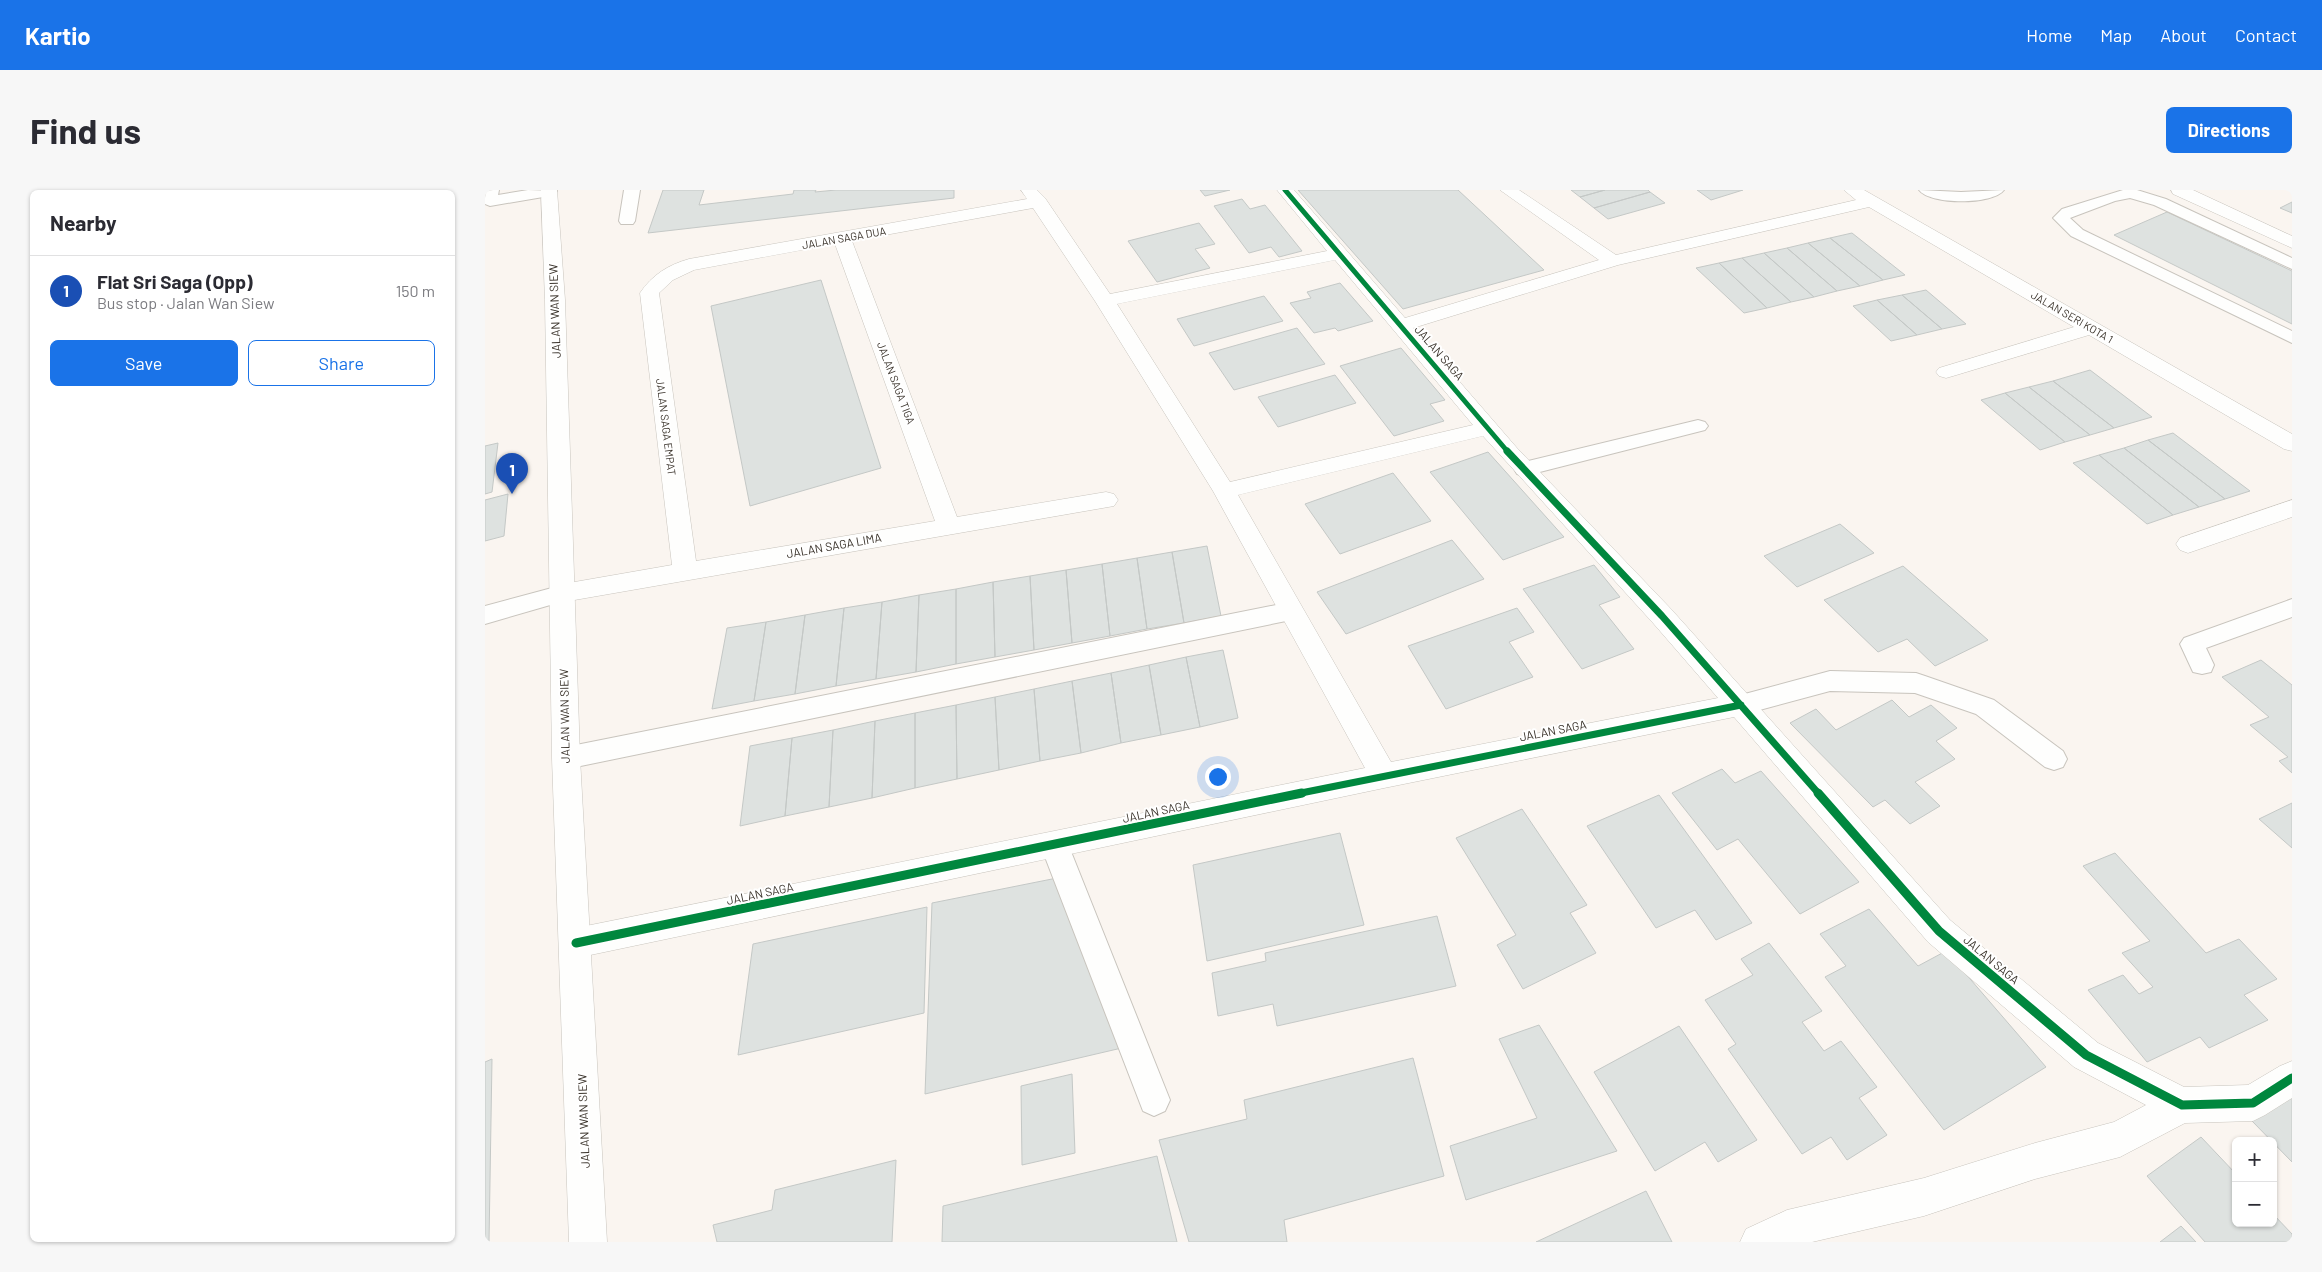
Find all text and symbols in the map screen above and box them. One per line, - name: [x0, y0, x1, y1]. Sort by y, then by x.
- text: Kartio: [25, 21, 91, 50]
- text: Home: [2026, 24, 2072, 46]
- text: Map: [2100, 24, 2132, 46]
- text: About: [2160, 24, 2207, 46]
- text: Contact: [2235, 24, 2297, 46]
- button: Directions: [2166, 107, 2292, 153]
- text: Find us: [30, 109, 141, 151]
- text: Nearby: [50, 210, 116, 235]
- street label: JALAN SAGA DUA: [801, 224, 887, 251]
- street label: JALAN WAN SIEW: [545, 263, 563, 359]
- text: Flat Sri Saga (Opp): [97, 270, 253, 293]
- text: 1: [63, 281, 69, 300]
- text: 150 m: [396, 281, 435, 300]
- street label: JALAN SERI KOTA 1: [2029, 288, 2116, 345]
- text: Bus stop · Jalan Wan Siew: [97, 293, 275, 312]
- street label: JALAN SAGA: [1412, 322, 1467, 383]
- button: Save: [50, 340, 238, 386]
- button: Share: [248, 340, 435, 386]
- street label: JALAN SAGA TIGA: [875, 340, 918, 426]
- street label: JALAN SAGA EMPAT: [654, 378, 679, 476]
- pin: 1: [496, 453, 528, 494]
- street label: JALAN SAGA LIMA: [785, 530, 882, 560]
- street label: JALAN WAN SIEW: [556, 668, 572, 763]
- street label: JALAN SAGA: [1518, 717, 1588, 743]
- your location: [1205, 764, 1231, 790]
- street label: JALAN SAGA: [1121, 797, 1191, 825]
- street label: JALAN SAGA: [725, 879, 795, 907]
- street label: JALAN SAGA: [1961, 932, 2022, 986]
- street label: JALAN WAN SIEW: [574, 1073, 592, 1169]
- map controls: [2232, 1137, 2277, 1227]
- button: +: [2232, 1137, 2277, 1182]
- button: −: [2232, 1182, 2277, 1227]

